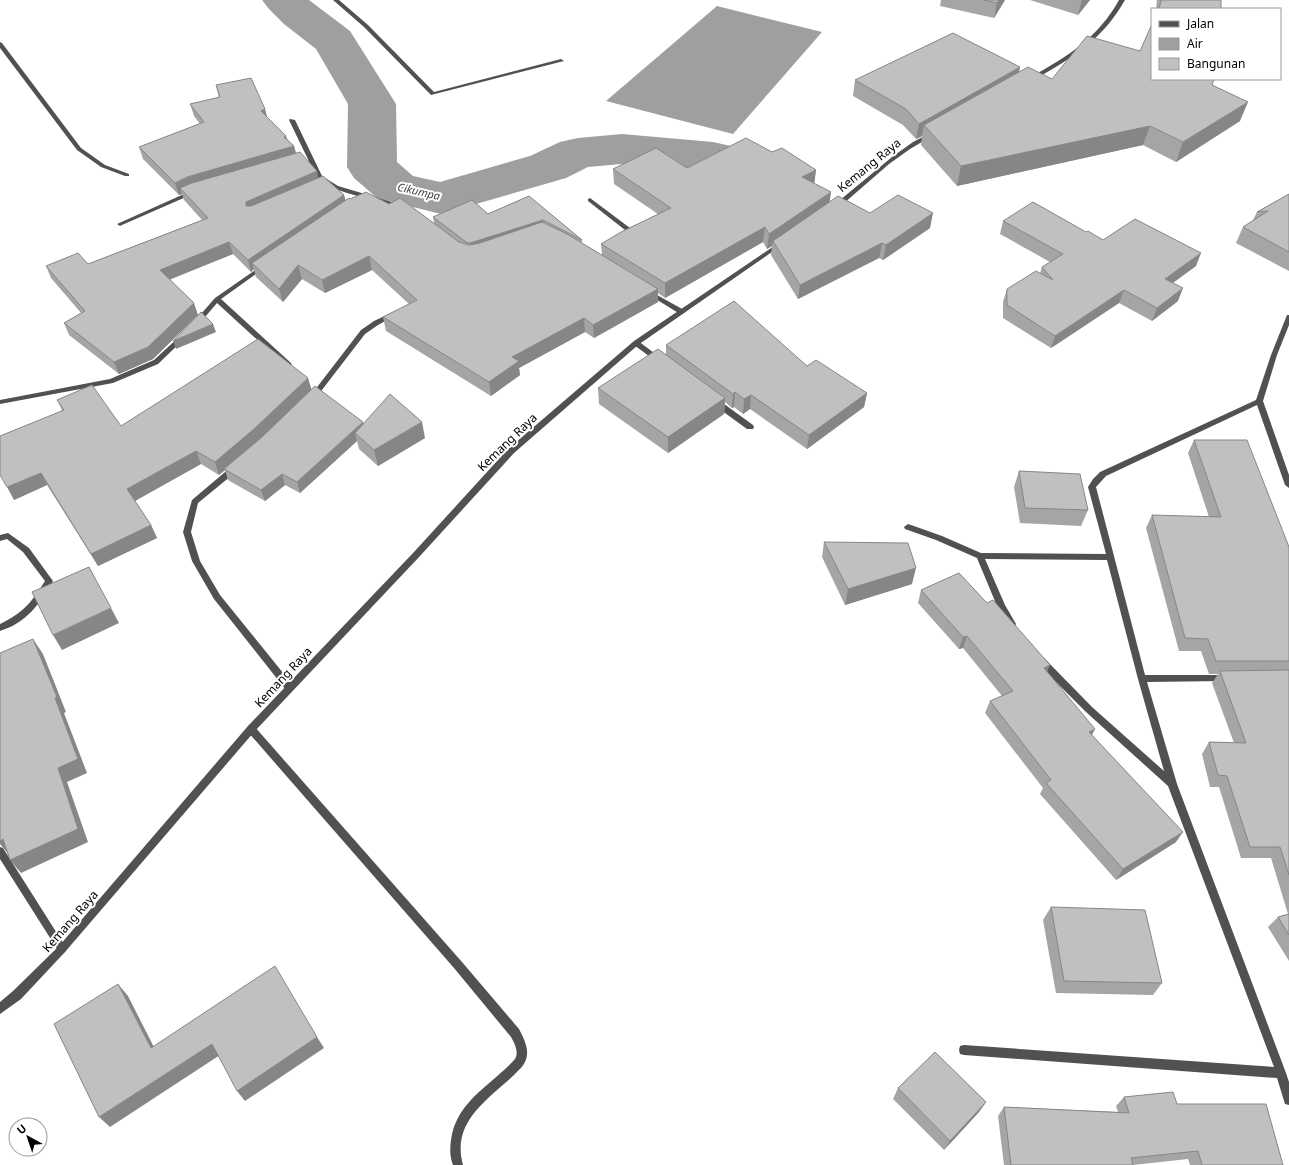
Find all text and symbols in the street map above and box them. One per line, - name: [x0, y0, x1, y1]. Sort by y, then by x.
- legend: [1151, 8, 1281, 80]
- text: Jalan: [1186, 15, 1214, 32]
- text: Air: [1187, 35, 1203, 52]
- text: Bangunan: [1187, 55, 1245, 72]
- street label: Kemang Raya: [834, 134, 904, 196]
- water label: Cikumpa: [396, 179, 443, 203]
- street label: Kemang Raya: [473, 409, 541, 475]
- street label: Kemang Raya: [250, 643, 316, 711]
- street label: Kemang Raya: [38, 886, 102, 956]
- north arrow: [8, 1117, 48, 1157]
- text: U: [13, 1121, 29, 1137]

